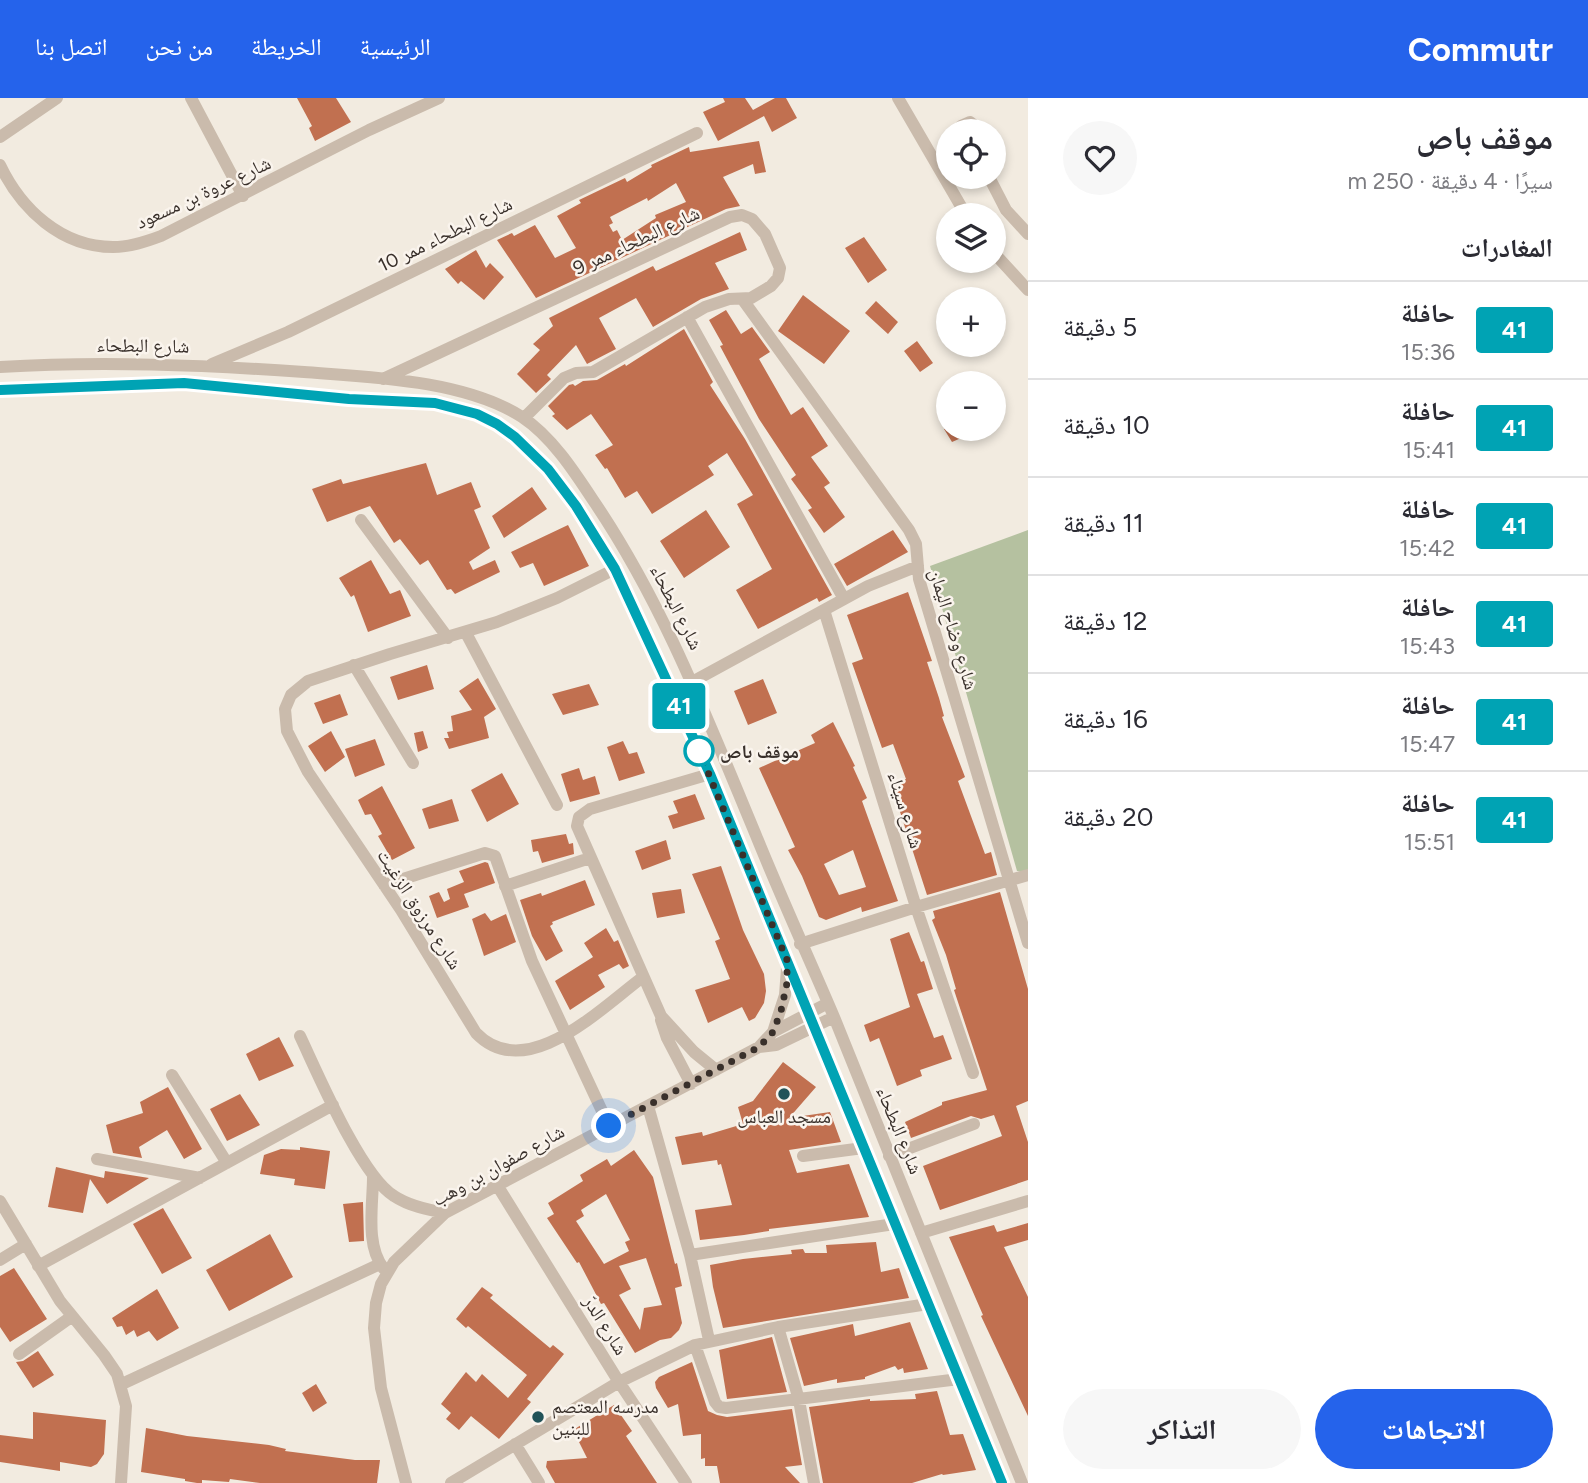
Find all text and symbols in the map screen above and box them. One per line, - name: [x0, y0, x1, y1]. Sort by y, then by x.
- text: Commutr: [1408, 30, 1553, 69]
- text: اتصل بنا: [35, 32, 107, 61]
- text: من نحن: [145, 32, 213, 61]
- text: الخريطة: [251, 32, 322, 61]
- text: الرئيسية: [360, 32, 431, 61]
- text: موقف باص: [1416, 118, 1553, 157]
- map controls: [936, 119, 1006, 441]
- button: locate: [936, 119, 1006, 189]
- button: heart: [1063, 121, 1137, 195]
- street label: شارع عروة بن مسعود: [132, 151, 274, 234]
- text: سيرًا · 4 دقيقة · 250 m: [1348, 167, 1553, 195]
- street label: شارع البطحاء ممر 10: [374, 192, 516, 277]
- street label: شارع البطحاء ممر 9: [569, 201, 703, 280]
- button: layers: [936, 203, 1006, 273]
- text: المغادرات: [1461, 232, 1553, 264]
- button: +: [936, 287, 1006, 357]
- text: حافلة: [1401, 297, 1455, 329]
- text: 5 دقيقة: [1063, 311, 1137, 343]
- text: 41: [1502, 315, 1527, 344]
- street label: شارع البطحاء: [96, 333, 190, 358]
- text: 15:36: [1401, 338, 1455, 366]
- button: −: [936, 371, 1006, 441]
- text: حافلة: [1401, 395, 1455, 427]
- text: 10 دقيقة: [1063, 409, 1150, 441]
- text: 41: [1502, 413, 1527, 442]
- text: 15:41: [1403, 436, 1455, 464]
- text: حافلة: [1401, 493, 1455, 525]
- text: 11 دقيقة: [1063, 507, 1144, 539]
- text: 41: [1502, 511, 1527, 540]
- text: 15:42: [1399, 534, 1455, 562]
- street label: شارع البطحاء: [645, 561, 708, 654]
- street label: شارع وضاح اليمان: [924, 566, 983, 692]
- text: حافلة: [1401, 591, 1455, 623]
- text: 12 دقيقة: [1063, 605, 1148, 637]
- text: 41: [1502, 609, 1527, 638]
- text: 15:43: [1400, 632, 1455, 660]
- line badge: 41: [648, 683, 710, 729]
- text: حافلة: [1401, 689, 1455, 721]
- text: 41: [666, 691, 692, 720]
- text: 16 دقيقة: [1063, 703, 1148, 735]
- text: 41: [1502, 707, 1527, 736]
- text: 15:47: [1400, 730, 1455, 758]
- marker: موقف باص: [684, 736, 714, 766]
- place label: موقف باص: [720, 740, 799, 763]
- street label: شارع سيناء: [883, 769, 928, 851]
- text: حافلة: [1401, 787, 1455, 819]
- text: 20 دقيقة: [1063, 801, 1153, 833]
- text: 41: [1502, 805, 1527, 834]
- text: 15:51: [1404, 828, 1455, 856]
- street label: شارع مرزوق الزغيت: [372, 845, 467, 974]
- street label: شارع البطحاء: [872, 1083, 928, 1177]
- marker: مسجد العباس: [776, 1086, 792, 1102]
- place label: مسجد العباس: [737, 1105, 831, 1128]
- your location: [591, 1108, 626, 1143]
- street label: شارع صفوان بن وهب: [428, 1120, 568, 1211]
- street label: شارع الدرّ: [578, 1290, 633, 1359]
- button: التذاكر: [1063, 1389, 1301, 1469]
- button: الاتجاهات: [1315, 1389, 1553, 1469]
- place label: مدرسه المعتصم للبنين: [552, 1395, 659, 1440]
- marker: مدرسه المعتصم للبنين: [530, 1409, 546, 1425]

